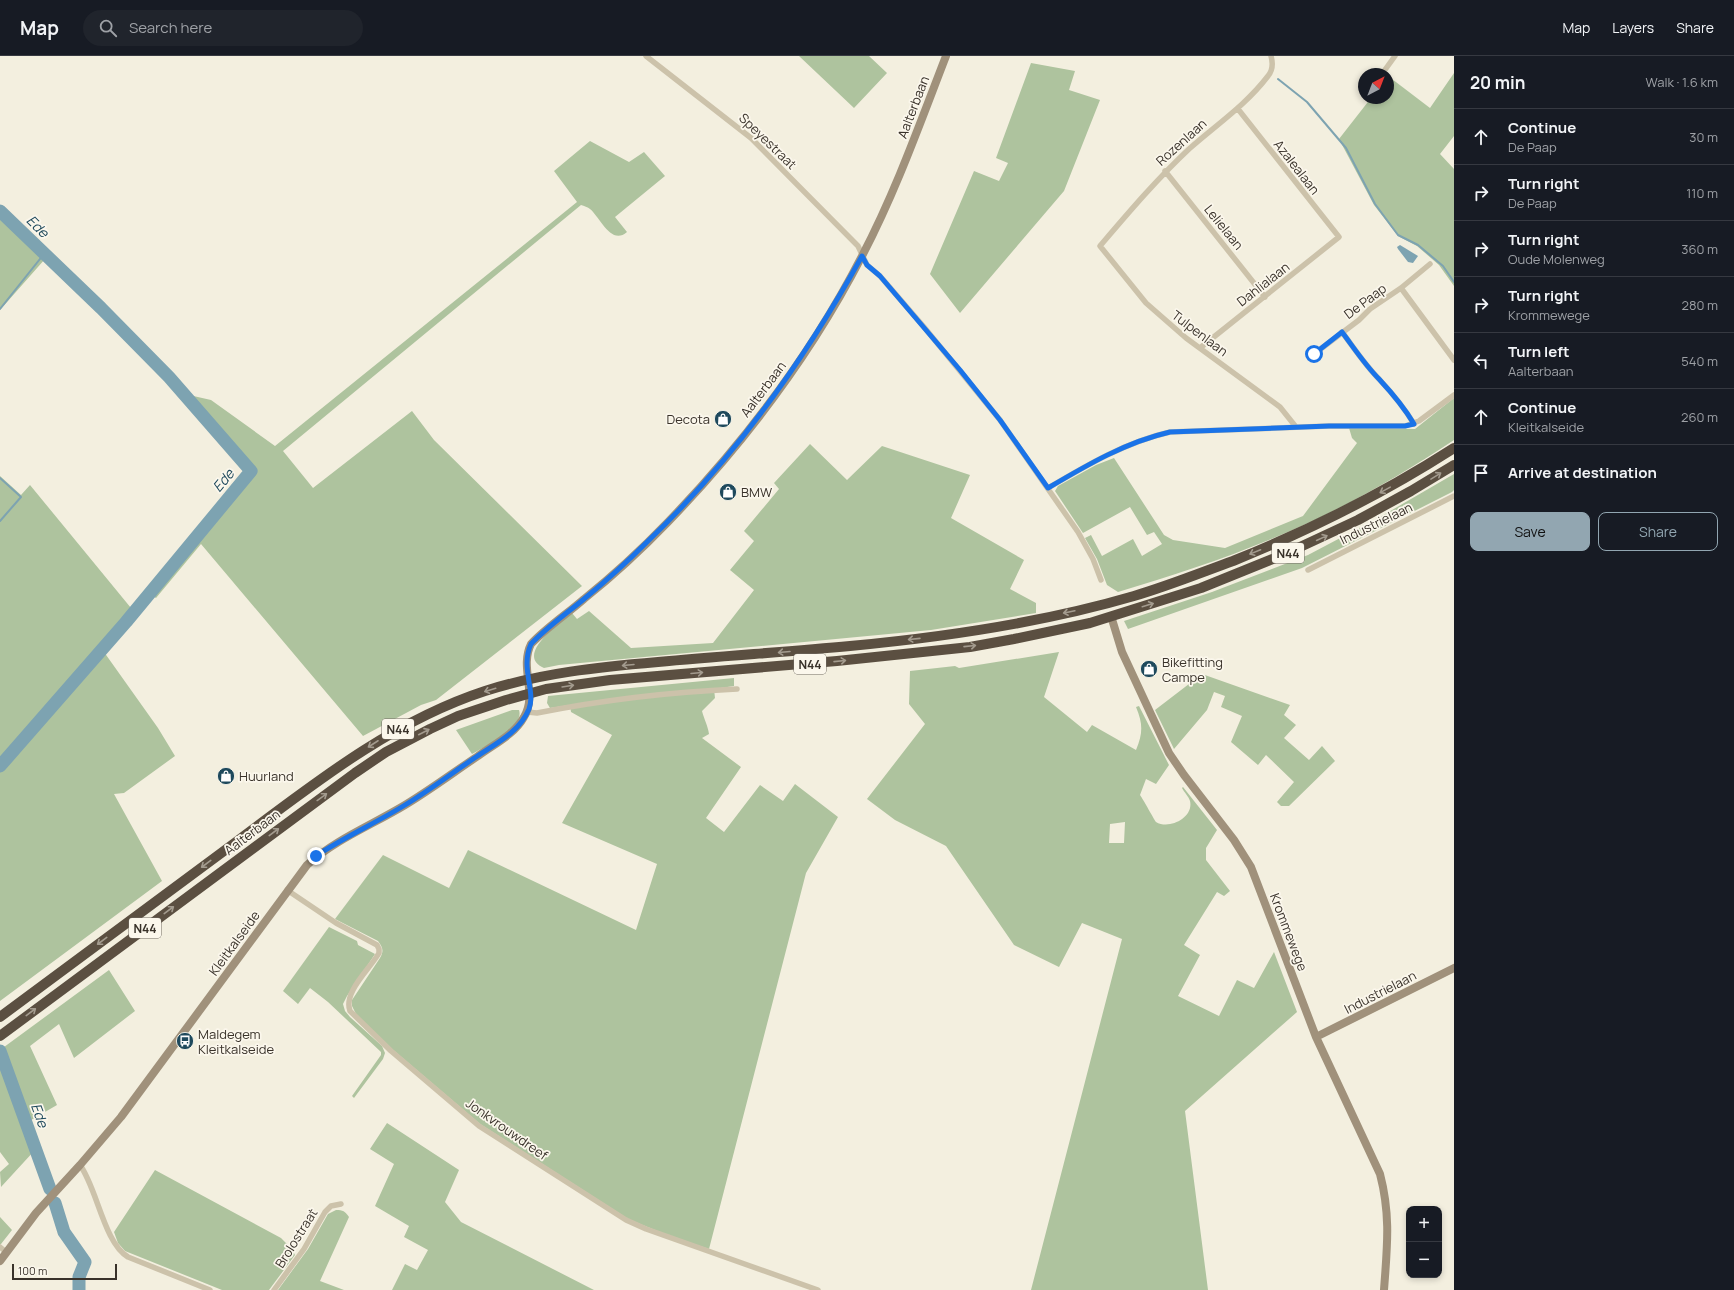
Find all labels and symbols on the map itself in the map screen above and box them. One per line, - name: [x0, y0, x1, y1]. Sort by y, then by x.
- north arrow: [1358, 68, 1394, 104]
- street label: Aalterbaan: [893, 73, 933, 141]
- street label: Speyestraat: [735, 109, 801, 173]
- street label: Rozenlaan: [1152, 114, 1210, 170]
- street label: Azalealaan: [1270, 136, 1324, 198]
- street label: Lelielaan: [1200, 201, 1248, 253]
- water label: Ede: [23, 211, 54, 242]
- street label: Dahlialaan: [1233, 258, 1293, 310]
- street label: De Paap: [1340, 279, 1390, 323]
- street label: Tulpenlaan: [1168, 306, 1232, 360]
- route start: [1305, 345, 1323, 363]
- street label: Aalterbaan: [736, 357, 790, 421]
- shop icon: Decota: [713, 409, 733, 429]
- place label: Decota: [667, 410, 710, 428]
- water label: Ede: [208, 464, 239, 495]
- one-way arrow: [1430, 472, 1442, 480]
- shop icon: BMW: [718, 482, 738, 502]
- place label: BMW: [741, 483, 772, 501]
- one-way arrow: [1379, 486, 1391, 494]
- street label: Industrielaan: [1337, 498, 1415, 548]
- one-way arrow: [1315, 534, 1327, 541]
- road number: N44: [1272, 543, 1304, 563]
- one-way arrow: [1249, 548, 1261, 556]
- one-way arrow: [1142, 601, 1155, 608]
- one-way arrow: [1063, 608, 1076, 616]
- one-way arrow: [908, 636, 921, 643]
- one-way arrow: [963, 643, 976, 650]
- one-way arrow: [778, 648, 791, 655]
- place label: Bikefitting Campe: [1162, 653, 1223, 686]
- road number: N44: [794, 654, 826, 674]
- one-way arrow: [834, 657, 847, 665]
- shop icon: Bikefitting Campe: [1139, 659, 1159, 679]
- one-way arrow: [622, 661, 635, 668]
- one-way arrow: [690, 669, 703, 676]
- one-way arrow: [561, 682, 574, 690]
- one-way arrow: [484, 687, 497, 694]
- road number: N44: [382, 719, 414, 739]
- one-way arrow: [418, 727, 430, 735]
- one-way arrow: [367, 741, 379, 749]
- shop icon: Huurland: [216, 766, 236, 786]
- place label: Huurland: [239, 767, 294, 785]
- one-way arrow: [317, 792, 328, 801]
- street label: Aalterbaan: [220, 805, 284, 859]
- one-way arrow: [268, 828, 279, 836]
- route end: [307, 847, 325, 865]
- one-way arrow: [201, 860, 212, 868]
- street label: Krommewege: [1266, 891, 1312, 974]
- one-way arrow: [164, 906, 175, 914]
- street label: Kleitkalseide: [204, 907, 264, 979]
- road number: N44: [129, 918, 161, 938]
- one-way arrow: [96, 937, 107, 946]
- street label: Industrielaan: [1341, 966, 1419, 1018]
- one-way arrow: [26, 1008, 37, 1017]
- place label: Maldegem Kleitkalseide: [198, 1025, 274, 1058]
- bus stop icon: Maldegem Kleitkalseide: [175, 1031, 195, 1051]
- street label: Jonkvrouwdreef: [462, 1094, 552, 1164]
- water label: Ede: [27, 1100, 53, 1131]
- street label: Brolostraat: [271, 1205, 321, 1271]
- scale bar: [12, 1262, 117, 1281]

